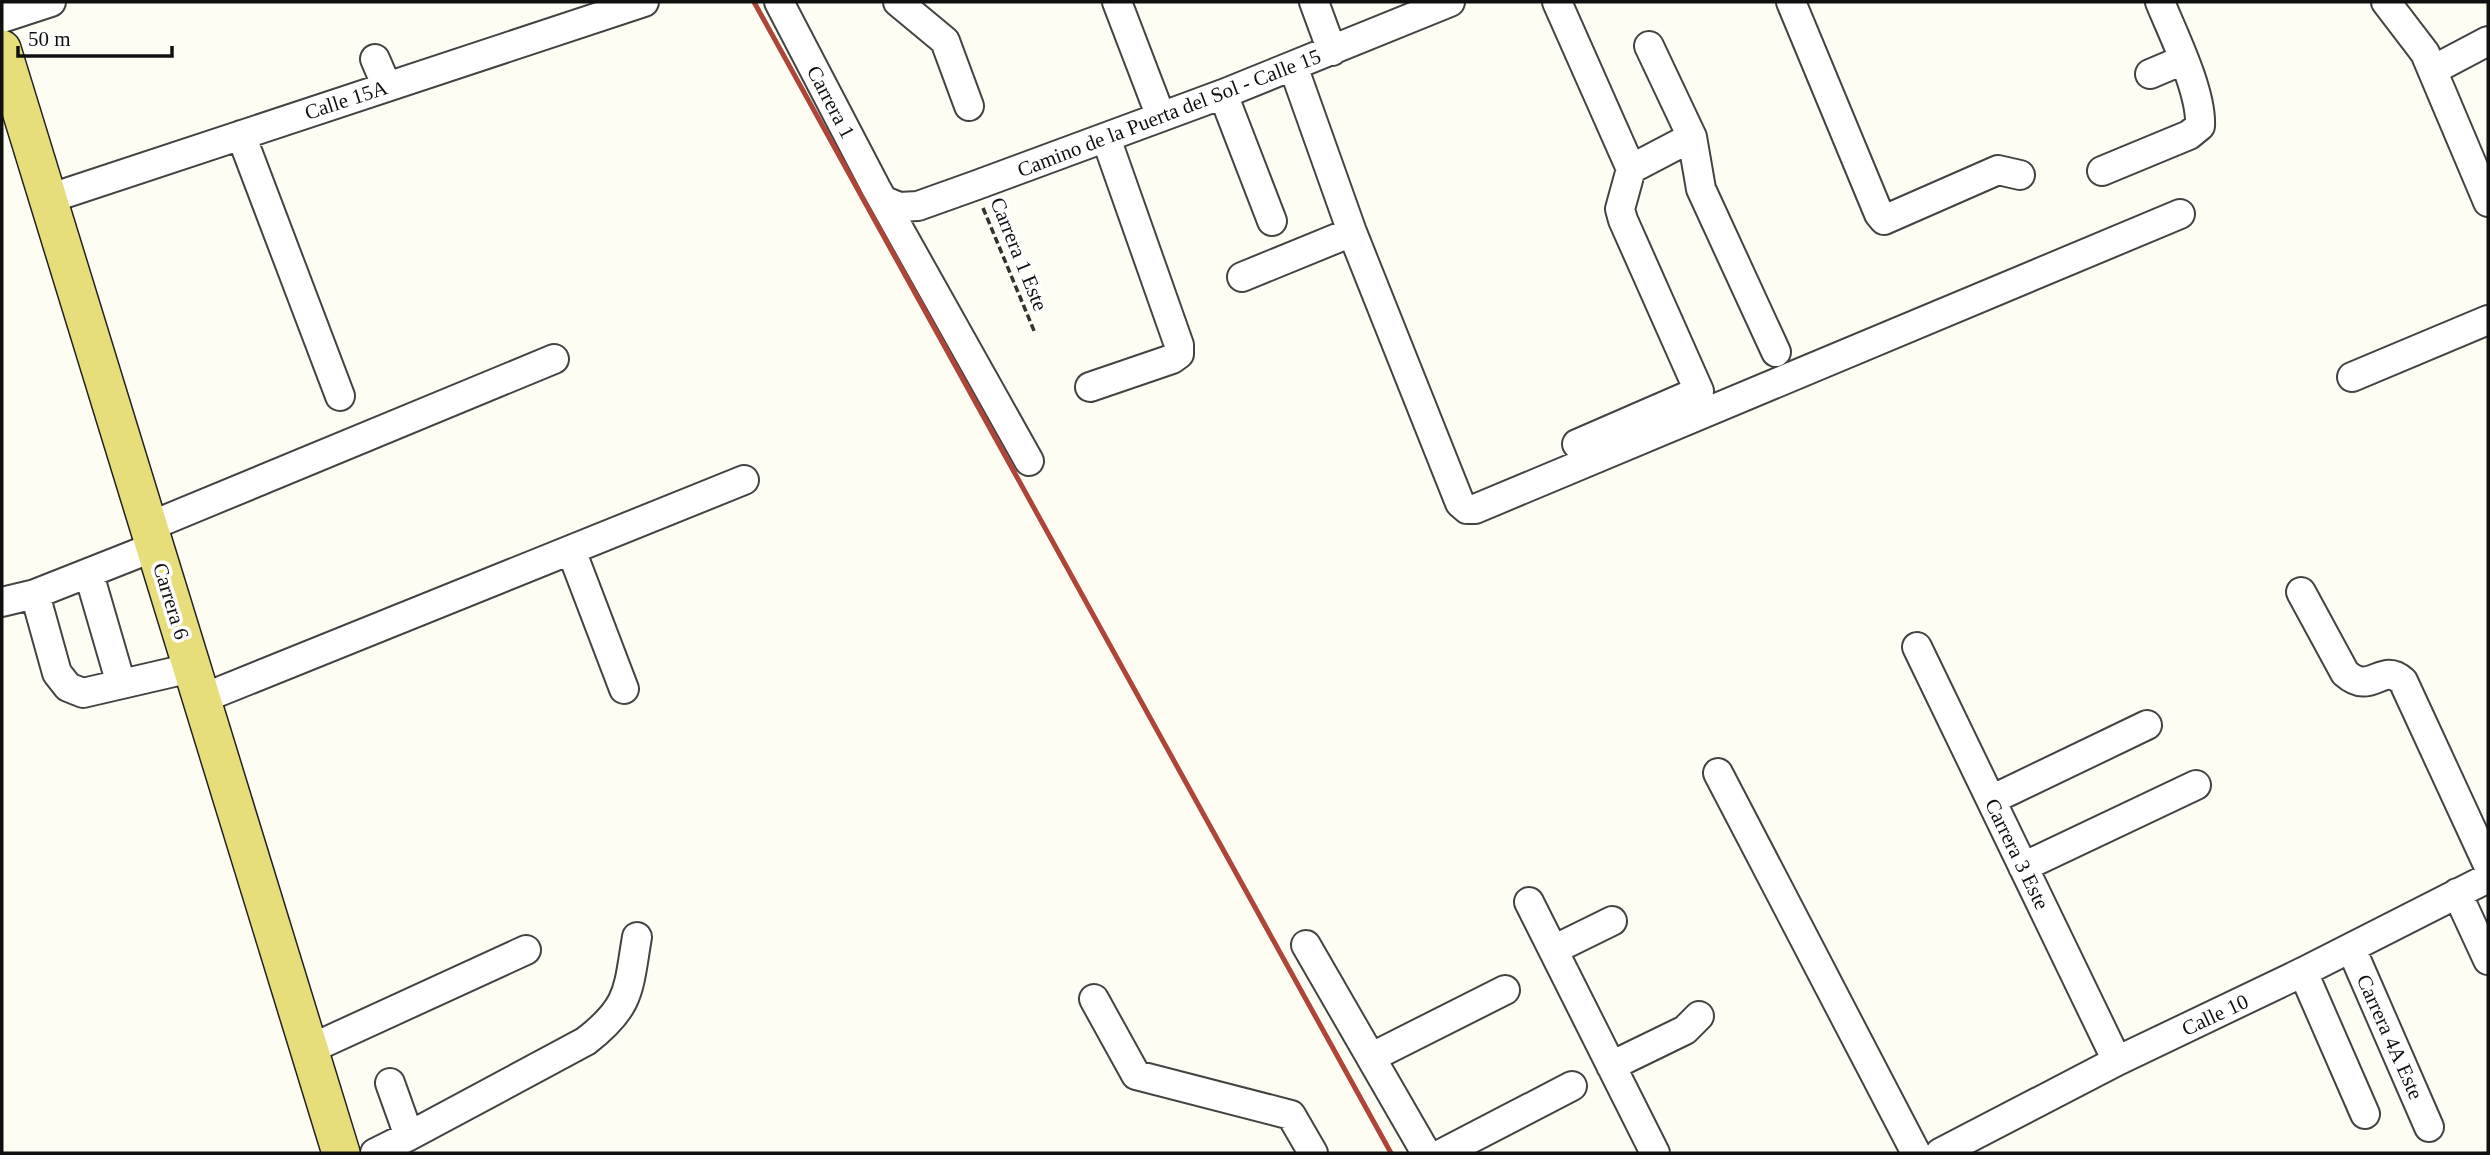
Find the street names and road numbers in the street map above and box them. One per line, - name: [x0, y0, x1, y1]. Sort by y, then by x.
- street label: Camino de la Puerta del Sol - Calle 15: [1014, 44, 1324, 182]
- street label: Carrera 1: [802, 62, 860, 142]
- street label: Calle 15A: [302, 75, 391, 125]
- street label: Carrera 1 Este: [985, 194, 1053, 314]
- street label: Carrera 6: [148, 560, 194, 642]
- street label: Carrera 3 Este: [1980, 795, 2054, 913]
- street label: Carrera 4A Este: [2352, 971, 2428, 1103]
- street label: Calle 10: [2178, 989, 2252, 1041]

